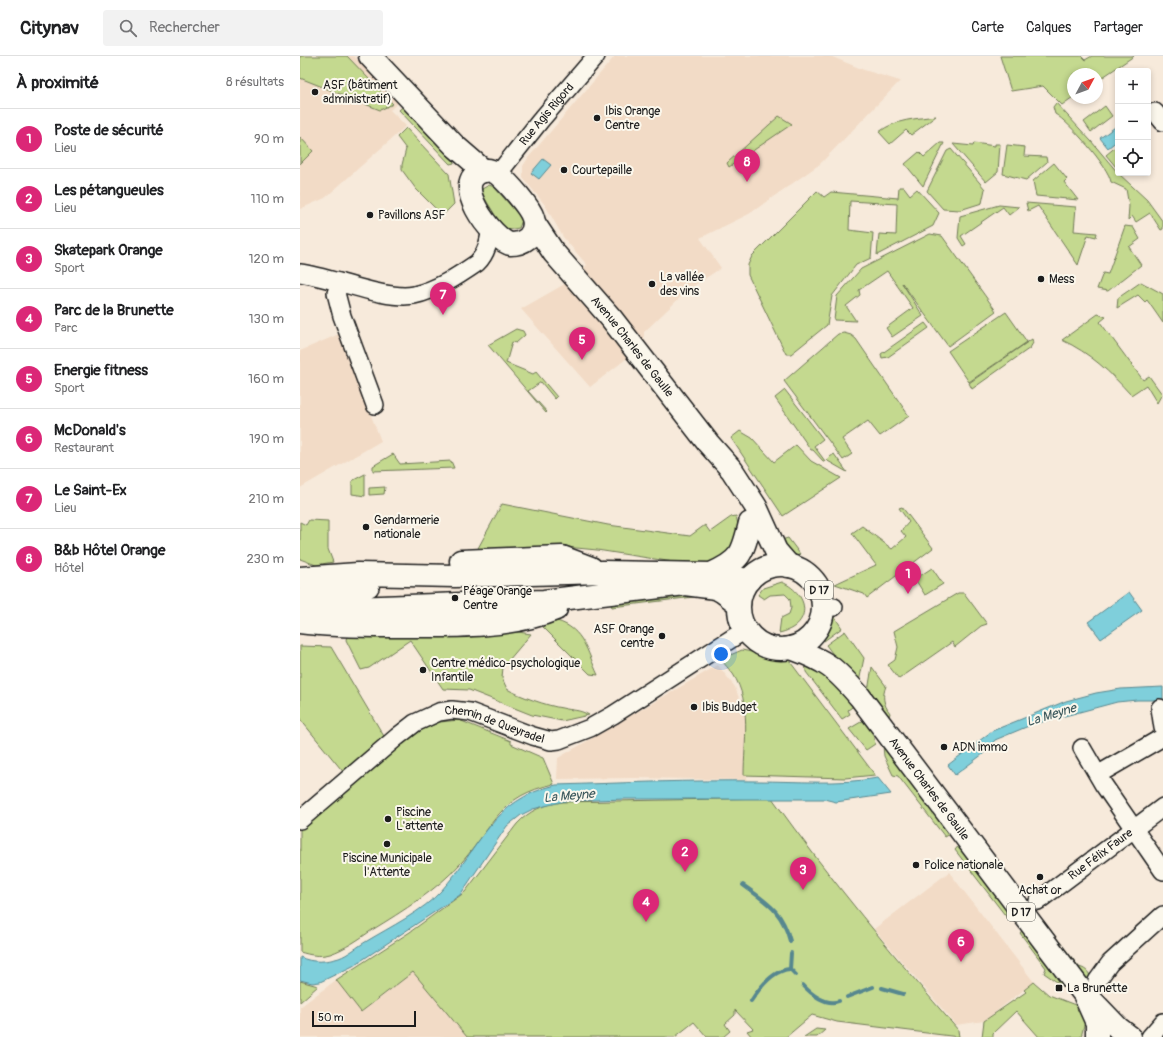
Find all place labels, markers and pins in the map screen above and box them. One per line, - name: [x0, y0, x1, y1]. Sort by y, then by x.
- place label: ASF (bâtiment administratif): [323, 78, 398, 107]
- marker: ASF (bâtiment administratif): [310, 87, 320, 97]
- place label: Ibis Orange Centre: [605, 104, 660, 133]
- marker: Ibis Orange Centre: [592, 113, 602, 123]
- pin: 8: [734, 149, 760, 182]
- place label: Courtepaille: [572, 163, 632, 178]
- marker: Courtepaille: [559, 165, 569, 175]
- place label: Pavillons ASF: [378, 208, 446, 223]
- marker: Pavillons ASF: [365, 210, 375, 220]
- place label: La vallée des vins: [660, 270, 704, 299]
- place label: Mess: [1049, 272, 1075, 287]
- marker: Mess: [1036, 274, 1046, 284]
- marker: La vallée des vins: [647, 279, 657, 289]
- pin: 7: [430, 282, 456, 315]
- pin: 5: [569, 327, 595, 360]
- place label: Gendarmerie nationale: [374, 513, 439, 542]
- marker: Gendarmerie nationale: [361, 522, 371, 532]
- pin: 1: [895, 561, 921, 594]
- place label: Péage Orange Centre: [463, 584, 532, 613]
- marker: Péage Orange Centre: [450, 593, 460, 603]
- place label: ASF Orange centre: [594, 622, 654, 651]
- marker: ASF Orange centre: [657, 631, 667, 641]
- place label: Centre médico-psychologique Infantile: [431, 656, 580, 685]
- marker: Centre médico-psychologique Infantile: [418, 665, 428, 675]
- place label: Ibis Budget: [702, 700, 757, 715]
- marker: Ibis Budget: [689, 702, 699, 712]
- place label: ADN immo: [952, 740, 1008, 755]
- marker: ADN immo: [939, 742, 949, 752]
- place label: Piscine L'attente: [396, 805, 443, 834]
- marker: Piscine L'attente: [383, 814, 393, 824]
- marker: Piscine Municipale l'Attente: [382, 839, 392, 849]
- pin: 2: [672, 839, 698, 872]
- place label: Piscine Municipale l'Attente: [342, 851, 432, 880]
- pin: 3: [790, 857, 816, 890]
- place label: Police nationale: [924, 858, 1003, 873]
- marker: Police nationale: [911, 860, 921, 870]
- marker: Achat or: [1035, 872, 1045, 882]
- place label: Achat or: [1019, 883, 1062, 898]
- pin: 4: [633, 889, 659, 922]
- pin: 6: [948, 929, 974, 962]
- place label: La Brunette: [1067, 981, 1127, 996]
- marker: La Brunette: [1054, 983, 1064, 993]

